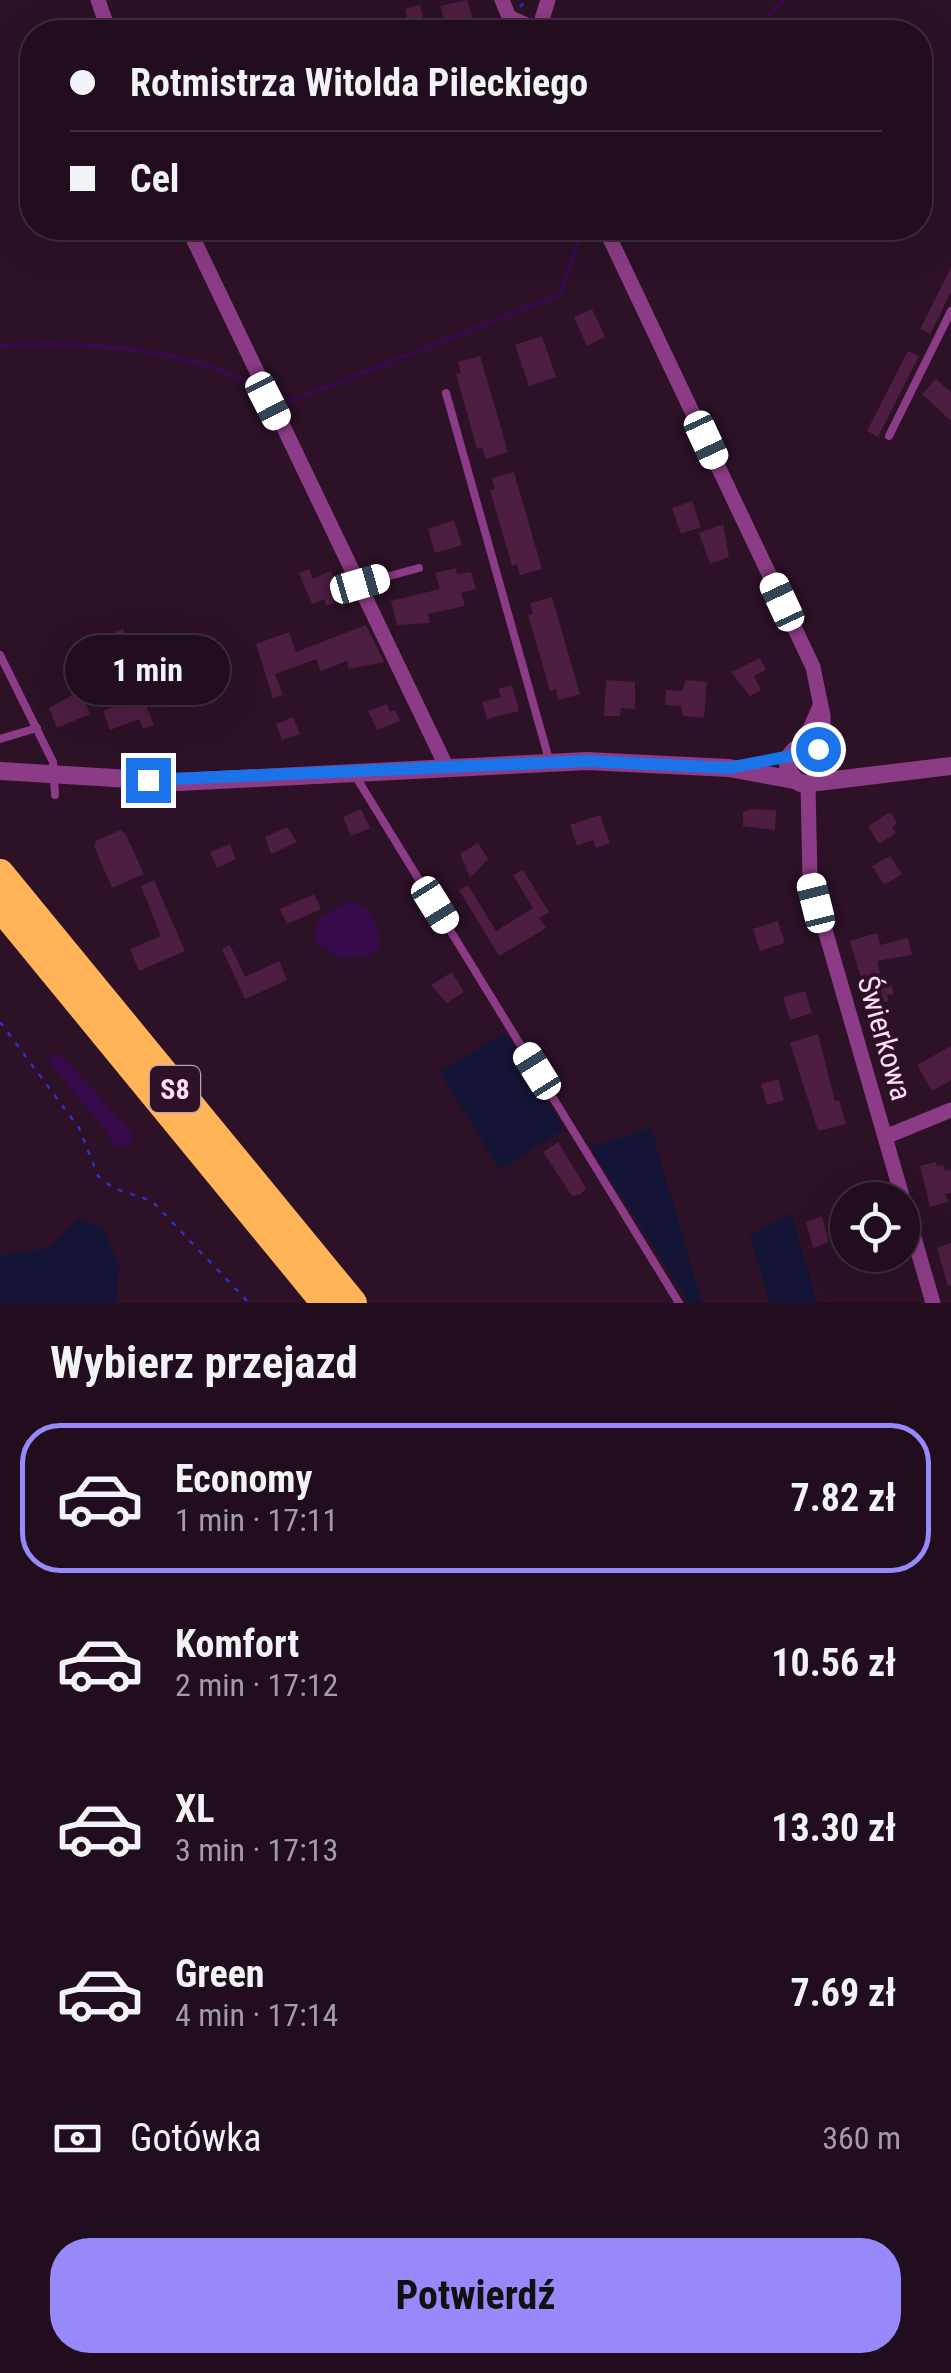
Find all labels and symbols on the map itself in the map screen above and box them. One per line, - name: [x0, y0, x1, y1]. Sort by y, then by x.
- car: [241, 367, 295, 435]
- car: [680, 406, 732, 474]
- car: [327, 561, 393, 607]
- car: [756, 568, 808, 636]
- callout: 1 min: [66, 635, 230, 705]
- route start: [796, 727, 841, 772]
- route end: [126, 758, 171, 803]
- car: [794, 870, 838, 936]
- car: [406, 872, 464, 938]
- street label: Świerkowa: [851, 972, 919, 1104]
- car: [508, 1038, 566, 1104]
- road number: S8: [150, 1066, 200, 1112]

